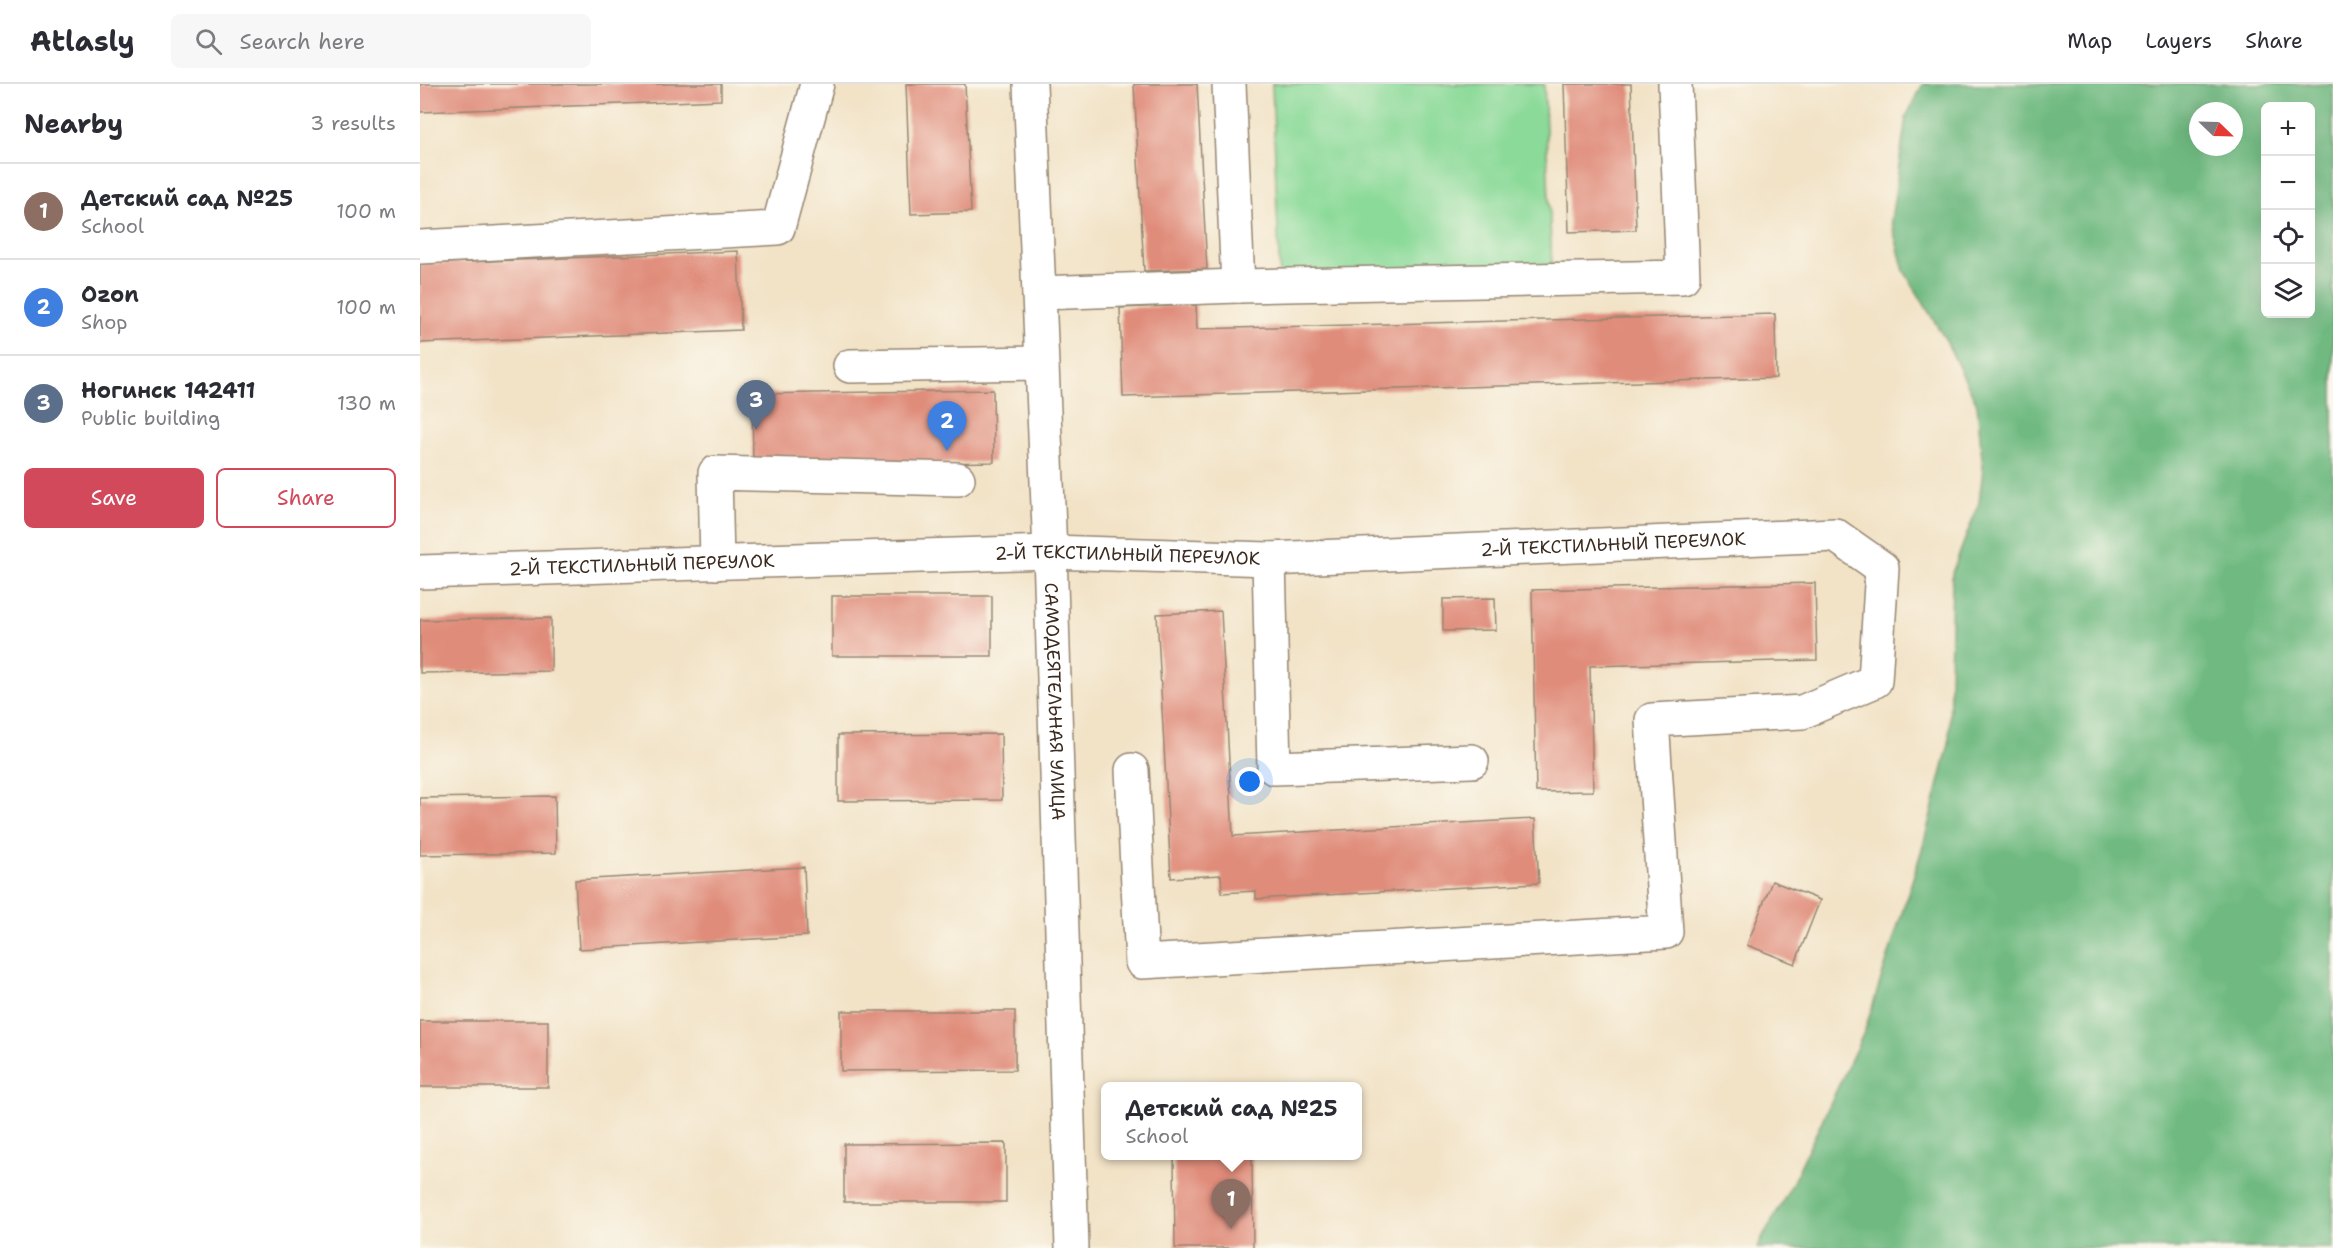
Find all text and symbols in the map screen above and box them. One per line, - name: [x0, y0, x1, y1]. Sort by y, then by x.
- search box: [171, 14, 591, 68]
- text: Atlasly: [30, 22, 135, 60]
- icon: search: [192, 25, 225, 58]
- text: Search here: [240, 27, 365, 56]
- text: Map: [2067, 27, 2112, 55]
- text: Layers: [2145, 27, 2212, 55]
- text: Share: [2245, 27, 2303, 55]
- north arrow: [2189, 102, 2243, 156]
- map controls: [2261, 102, 2315, 318]
- button: +: [2261, 102, 2315, 156]
- text: Nearby: [24, 106, 123, 141]
- text: 3 results: [310, 110, 396, 136]
- button: −: [2261, 156, 2315, 210]
- text: Детский сад №25: [81, 184, 293, 213]
- text: 1: [39, 198, 48, 224]
- text: 100 m: [336, 198, 396, 224]
- button: locate: [2261, 210, 2315, 264]
- text: School: [81, 213, 144, 239]
- button: layers: [2261, 264, 2315, 318]
- text: Ozon: [81, 280, 139, 309]
- text: 2: [37, 294, 51, 320]
- text: 100 m: [336, 294, 396, 320]
- text: Shop: [81, 309, 128, 335]
- text: Ногинск 142411: [81, 376, 256, 405]
- pin: 3: [736, 380, 776, 430]
- text: 3: [37, 390, 51, 416]
- text: 130 m: [337, 390, 396, 416]
- pin: 2: [928, 402, 966, 451]
- text: Public building: [81, 405, 220, 431]
- button: Save: [24, 468, 204, 528]
- button: Share: [216, 468, 396, 528]
- street label: 2-Й ТЕКСТИЛЬНЫЙ ПЕРЕУЛОК: [1480, 527, 1747, 562]
- street label: 2-Й ТЕКСТИЛЬНЫЙ ПЕРЕУЛОК: [994, 540, 1261, 571]
- street label: 2-Й ТЕКСТИЛЬНЫЙ ПЕРЕУЛОК: [509, 549, 775, 581]
- street label: САМОДЕЯТЕЛЬНАЯ УЛИЦА: [1039, 582, 1070, 821]
- your location: [1235, 767, 1264, 796]
- popup: [1101, 1082, 1362, 1160]
- text: Детский сад №25: [1125, 1094, 1338, 1123]
- text: School: [1125, 1123, 1188, 1149]
- pin: 1: [1212, 1180, 1250, 1229]

